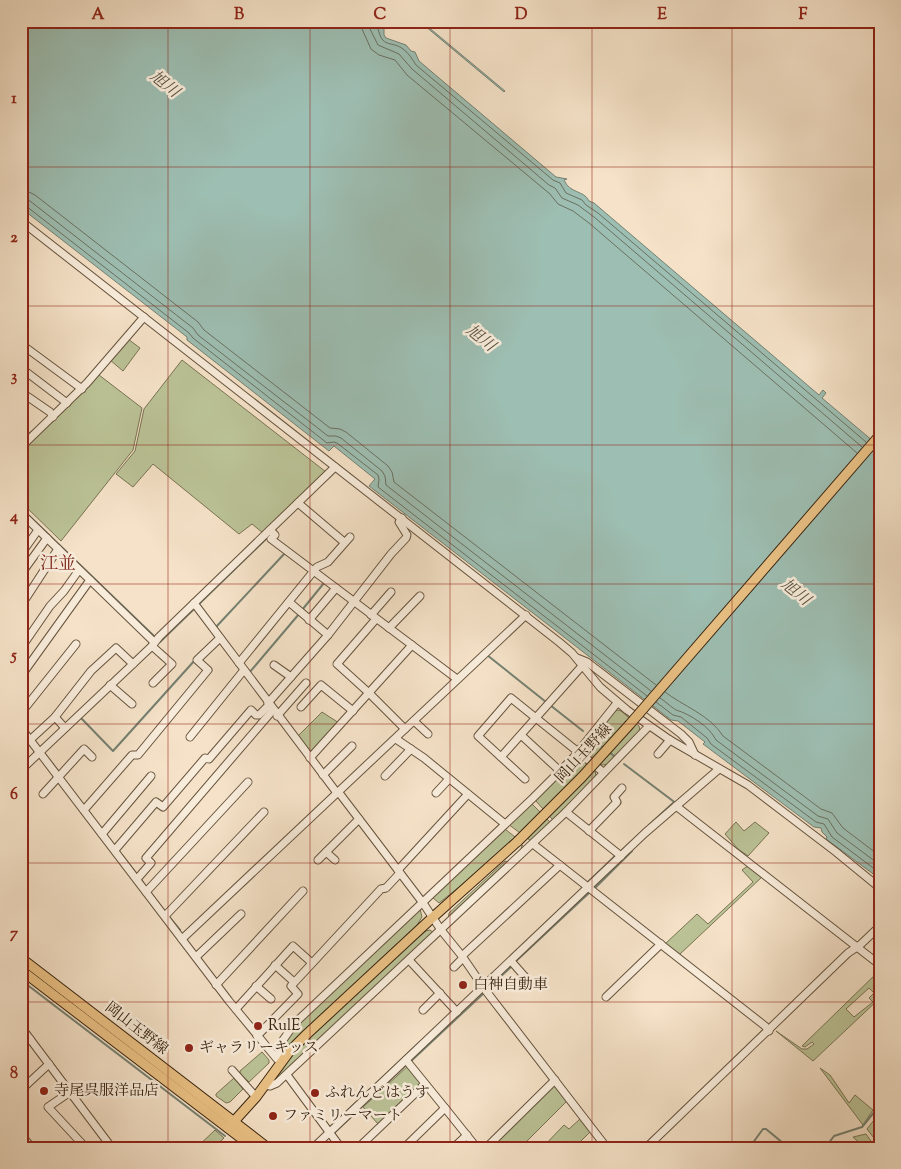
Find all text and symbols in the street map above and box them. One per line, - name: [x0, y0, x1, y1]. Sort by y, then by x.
- text: A: [92, 4, 105, 27]
- text: B: [234, 4, 244, 27]
- text: C: [374, 4, 387, 27]
- text: D: [515, 4, 528, 27]
- text: E: [657, 4, 667, 27]
- text: F: [799, 4, 808, 27]
- water label: 旭川: [144, 66, 185, 105]
- text: 1: [11, 88, 17, 111]
- text: 2: [10, 227, 18, 250]
- water label: 旭川: [460, 320, 501, 359]
- text: 3: [11, 366, 18, 389]
- text: 4: [9, 506, 18, 529]
- district label: 江並: [40, 552, 76, 578]
- water label: 旭川: [775, 574, 816, 613]
- text: 5: [9, 645, 17, 668]
- street label: 岡山玉野線: [551, 719, 617, 789]
- text: 6: [10, 784, 18, 807]
- text: 7: [10, 923, 19, 946]
- place label: 白神自動車: [473, 975, 548, 996]
- marker: 白神自動車: [457, 979, 469, 991]
- street label: 岡山玉野線: [100, 998, 172, 1060]
- place label: RulE: [268, 1016, 300, 1037]
- marker: RulE: [252, 1020, 264, 1032]
- place label: ギャラリーキッス: [199, 1038, 319, 1059]
- marker: ギャラリーキッス: [183, 1042, 195, 1054]
- text: 8: [10, 1063, 18, 1086]
- place label: 寺尾呉服洋品店: [54, 1081, 159, 1102]
- place label: ふれんどはうす: [325, 1083, 430, 1104]
- marker: 寺尾呉服洋品店: [38, 1085, 50, 1097]
- marker: ふれんどはうす: [309, 1087, 321, 1099]
- place label: ファミリーマート: [283, 1106, 403, 1127]
- marker: ファミリーマート: [267, 1110, 279, 1122]

